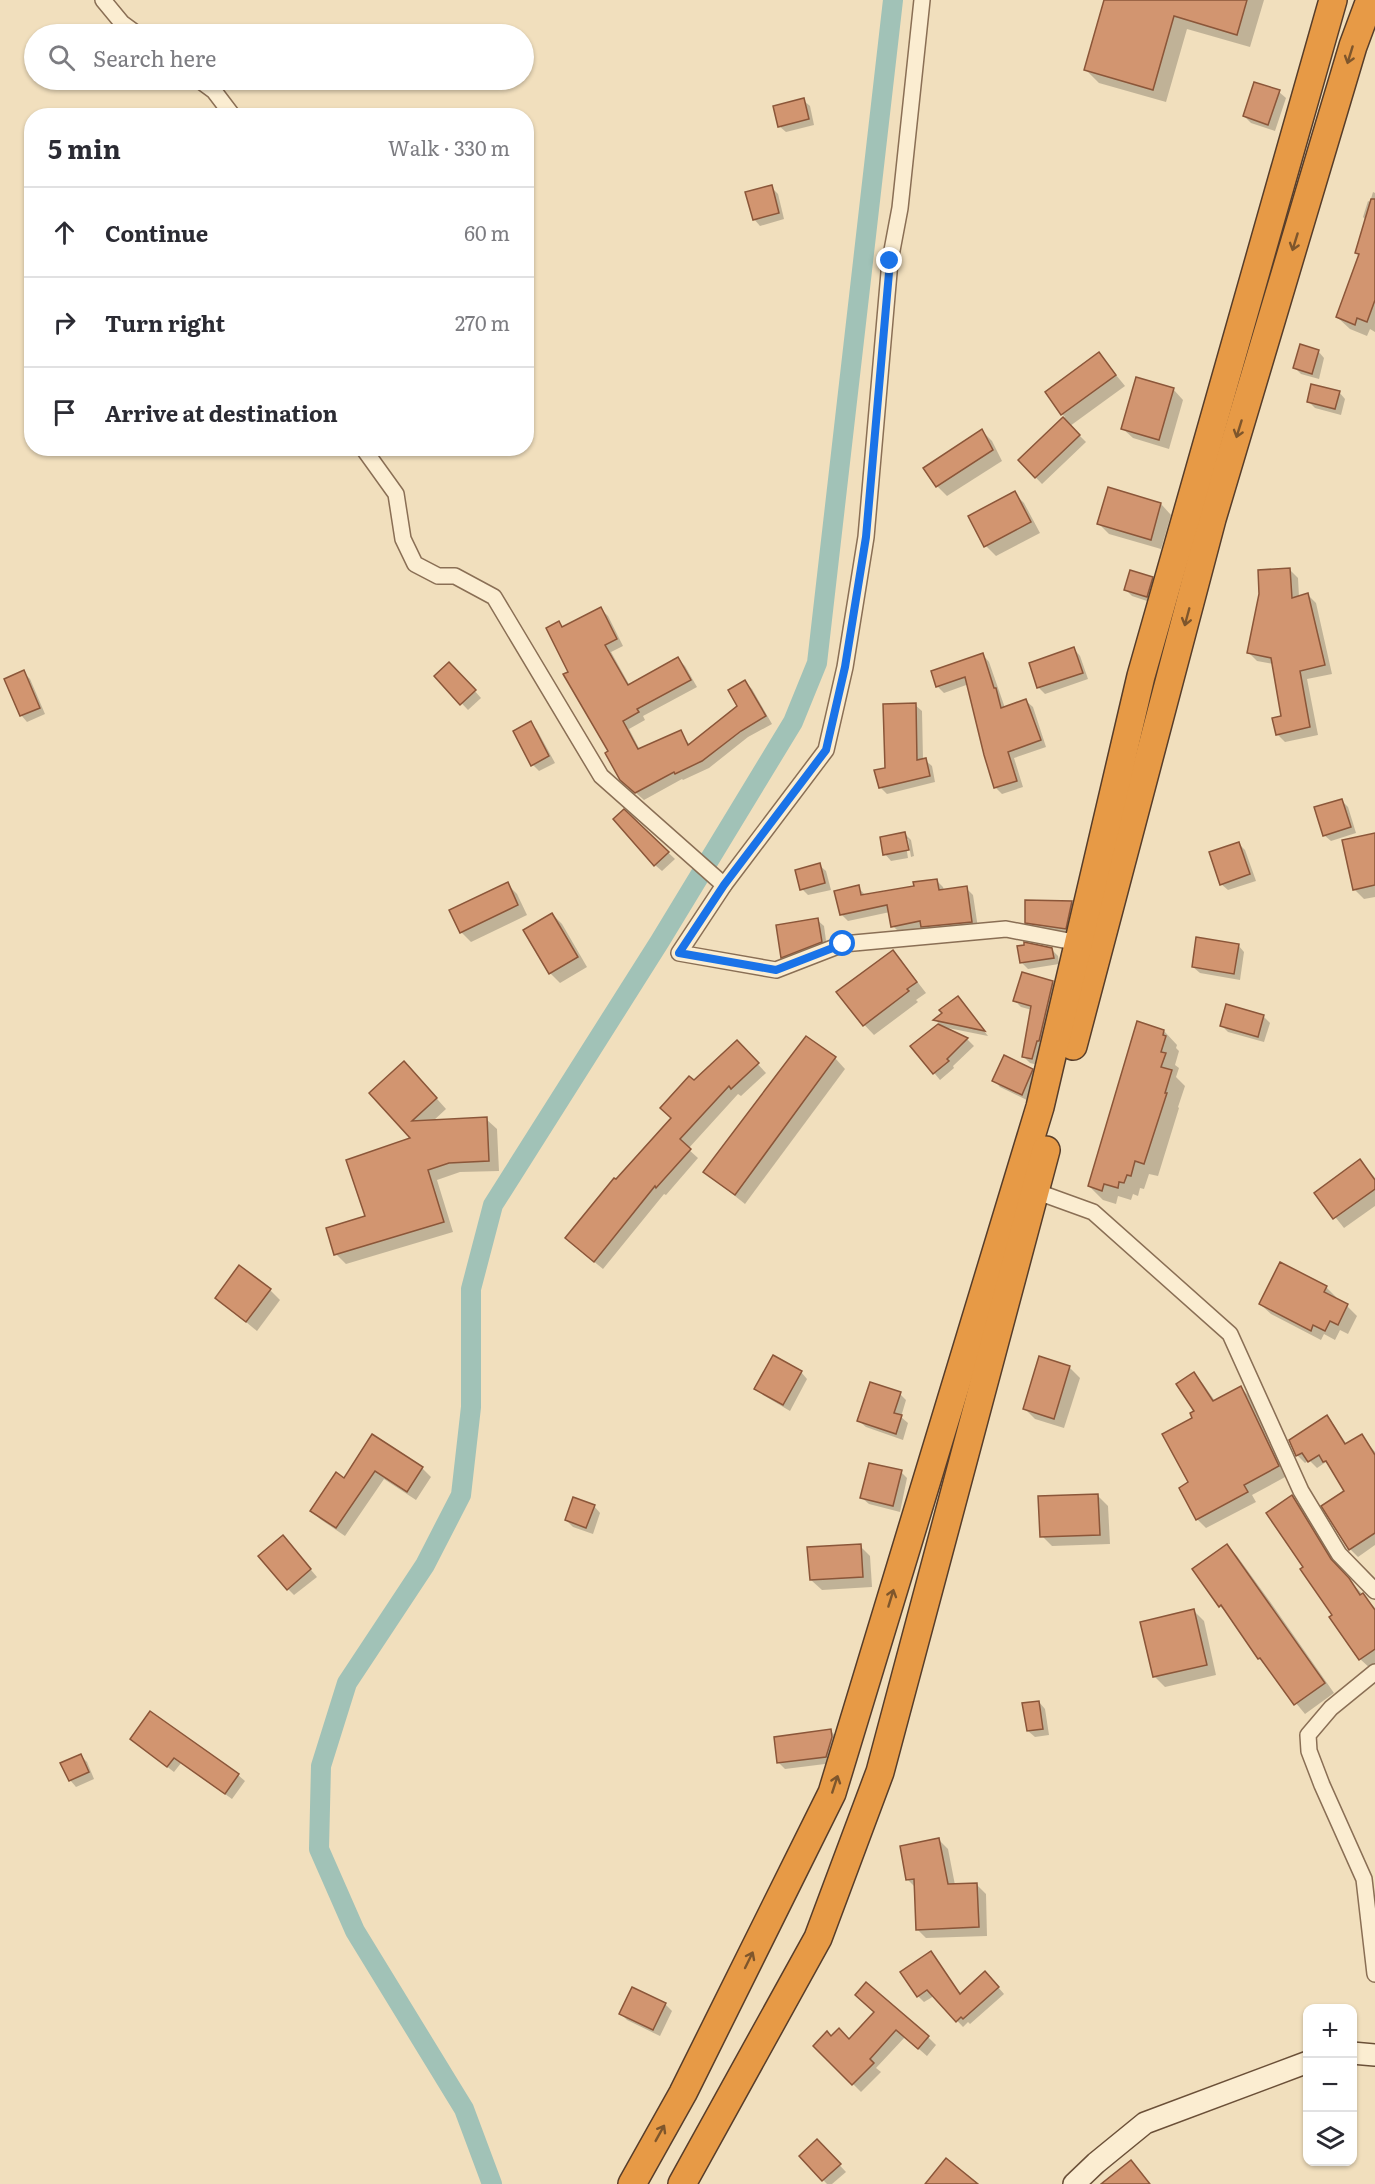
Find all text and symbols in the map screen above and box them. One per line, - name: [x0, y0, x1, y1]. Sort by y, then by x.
- search box: [24, 24, 534, 90]
- icon: search: [45, 41, 78, 74]
- text: Search here: [93, 41, 216, 74]
- one-way arrow: [1344, 45, 1355, 64]
- text: 5 min: [48, 128, 121, 167]
- text: Walk · 330 m: [388, 132, 510, 162]
- icon: ahead: [48, 216, 81, 249]
- text: Continue: [105, 216, 208, 249]
- text: 60 m: [464, 217, 510, 247]
- one-way arrow: [1289, 232, 1300, 251]
- route end: [876, 247, 902, 273]
- icon: right: [48, 306, 81, 339]
- text: Turn right: [105, 306, 225, 339]
- text: 270 m: [455, 307, 510, 337]
- icon: arrive: [48, 396, 81, 429]
- text: Arrive at destination: [105, 396, 338, 429]
- one-way arrow: [1233, 419, 1244, 438]
- one-way arrow: [1180, 607, 1192, 626]
- route start: [829, 930, 855, 956]
- one-way arrow: [886, 1589, 897, 1608]
- one-way arrow: [830, 1775, 841, 1794]
- one-way arrow: [744, 1951, 756, 1969]
- map controls: [1303, 2004, 1357, 2166]
- button: +: [1303, 2004, 1357, 2058]
- button: −: [1303, 2058, 1357, 2112]
- button: layers: [1303, 2112, 1357, 2166]
- one-way arrow: [655, 2125, 667, 2142]

